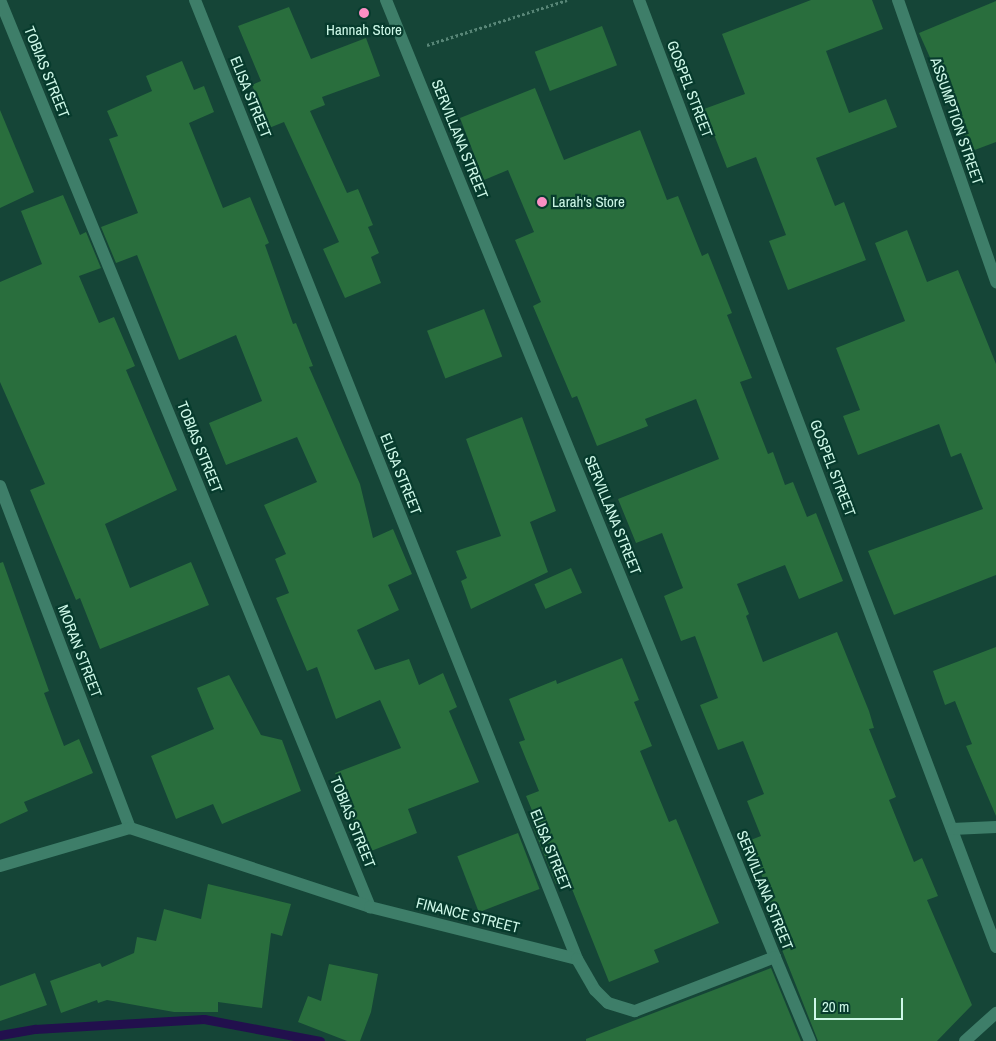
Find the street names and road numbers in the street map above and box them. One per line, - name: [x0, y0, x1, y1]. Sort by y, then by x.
- street label: TOBIAS STREET: [21, 24, 73, 120]
- street label: GOSPEL STREET: [663, 38, 717, 140]
- street label: ELISA STREET: [226, 53, 276, 141]
- street label: ASSUMPTION STREET: [927, 55, 987, 187]
- street label: SERVILLANA STREET: [428, 76, 492, 202]
- street label: TOBIAS STREET: [174, 399, 226, 495]
- street label: GOSPEL STREET: [806, 417, 860, 519]
- street label: ELISA STREET: [376, 430, 426, 518]
- street label: SERVILLANA STREET: [581, 452, 645, 578]
- street label: MORAN STREET: [54, 602, 106, 700]
- street label: TOBIAS STREET: [327, 774, 379, 870]
- street label: ELISA STREET: [526, 806, 576, 894]
- street label: SERVILLANA STREET: [733, 827, 797, 953]
- street label: FINANCE STREET: [414, 893, 522, 937]

